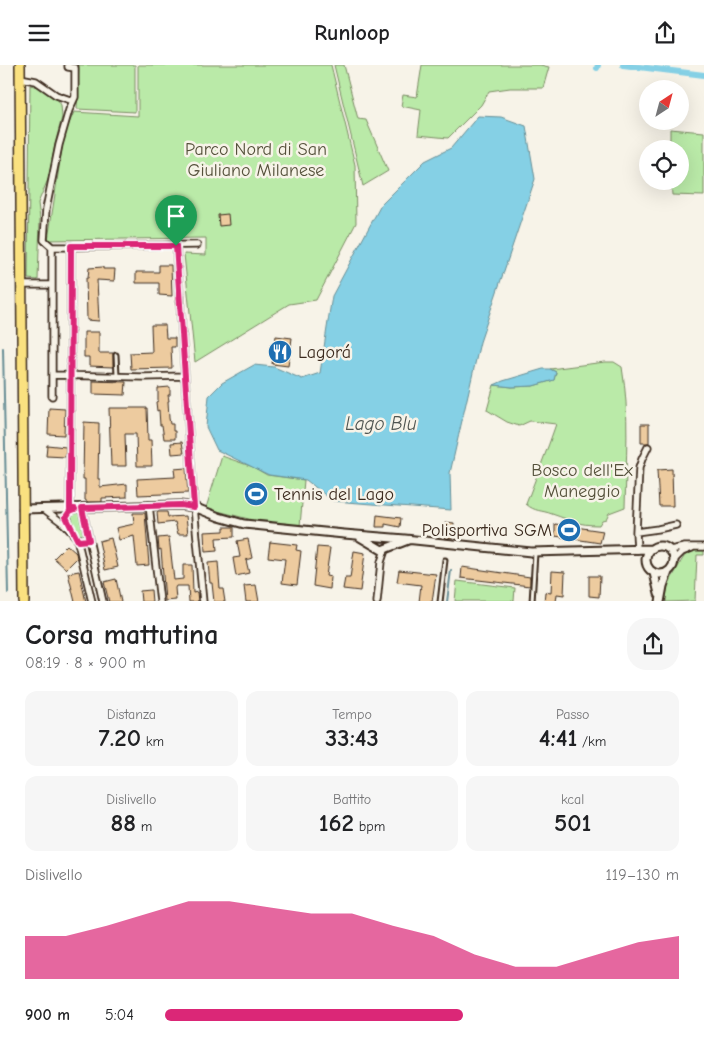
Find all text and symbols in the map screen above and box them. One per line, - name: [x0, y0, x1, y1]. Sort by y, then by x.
- icon: menu: [25, 19, 53, 47]
- icon: share: [651, 19, 679, 47]
- text: Runloop: [314, 20, 390, 46]
- north arrow: [639, 80, 689, 130]
- map controls: [639, 80, 689, 190]
- park label: Parco Nord di San Giuliano Milanese: [185, 139, 327, 181]
- button: locate: [639, 140, 689, 190]
- pin: [155, 195, 197, 246]
- icon: arrive: [162, 202, 190, 230]
- restaurant icon: Lagorá: [267, 339, 293, 365]
- place label: Lagorá: [298, 342, 351, 363]
- water label: Lago Blu: [345, 413, 417, 435]
- park label: Bosco dell'Ex Maneggio: [531, 460, 633, 502]
- sports icon: Tennis del Lago: [243, 481, 269, 507]
- place label: Tennis del Lago: [274, 484, 394, 505]
- sports icon: Polisportiva SGM: [556, 517, 582, 543]
- place label: Polisportiva SGM: [422, 520, 552, 541]
- button: share: [627, 618, 679, 670]
- text: Corsa mattutina: [25, 619, 218, 651]
- text: 08:19 · 8 × 900 m: [25, 654, 146, 672]
- text: Distanza: [107, 706, 156, 723]
- text: Tempo: [332, 706, 372, 723]
- text: Passo: [556, 706, 589, 723]
- text: 7.20: [99, 723, 141, 752]
- text: 33:43: [325, 723, 379, 752]
- text: 4:41: [539, 723, 577, 752]
- text: km: [141, 733, 164, 750]
- text: /km: [577, 733, 606, 750]
- text: Dislivello: [106, 791, 156, 808]
- text: Battito: [333, 791, 371, 808]
- text: kcal: [561, 791, 584, 808]
- text: 88: [110, 808, 136, 837]
- text: 162: [319, 808, 354, 837]
- text: 501: [554, 808, 591, 837]
- text: m: [136, 818, 152, 835]
- text: bpm: [354, 818, 385, 835]
- text: Dislivello: [25, 866, 82, 884]
- text: 119–130 m: [605, 866, 679, 884]
- text: 900 m: [25, 1006, 70, 1024]
- text: 5:04: [105, 1006, 134, 1024]

